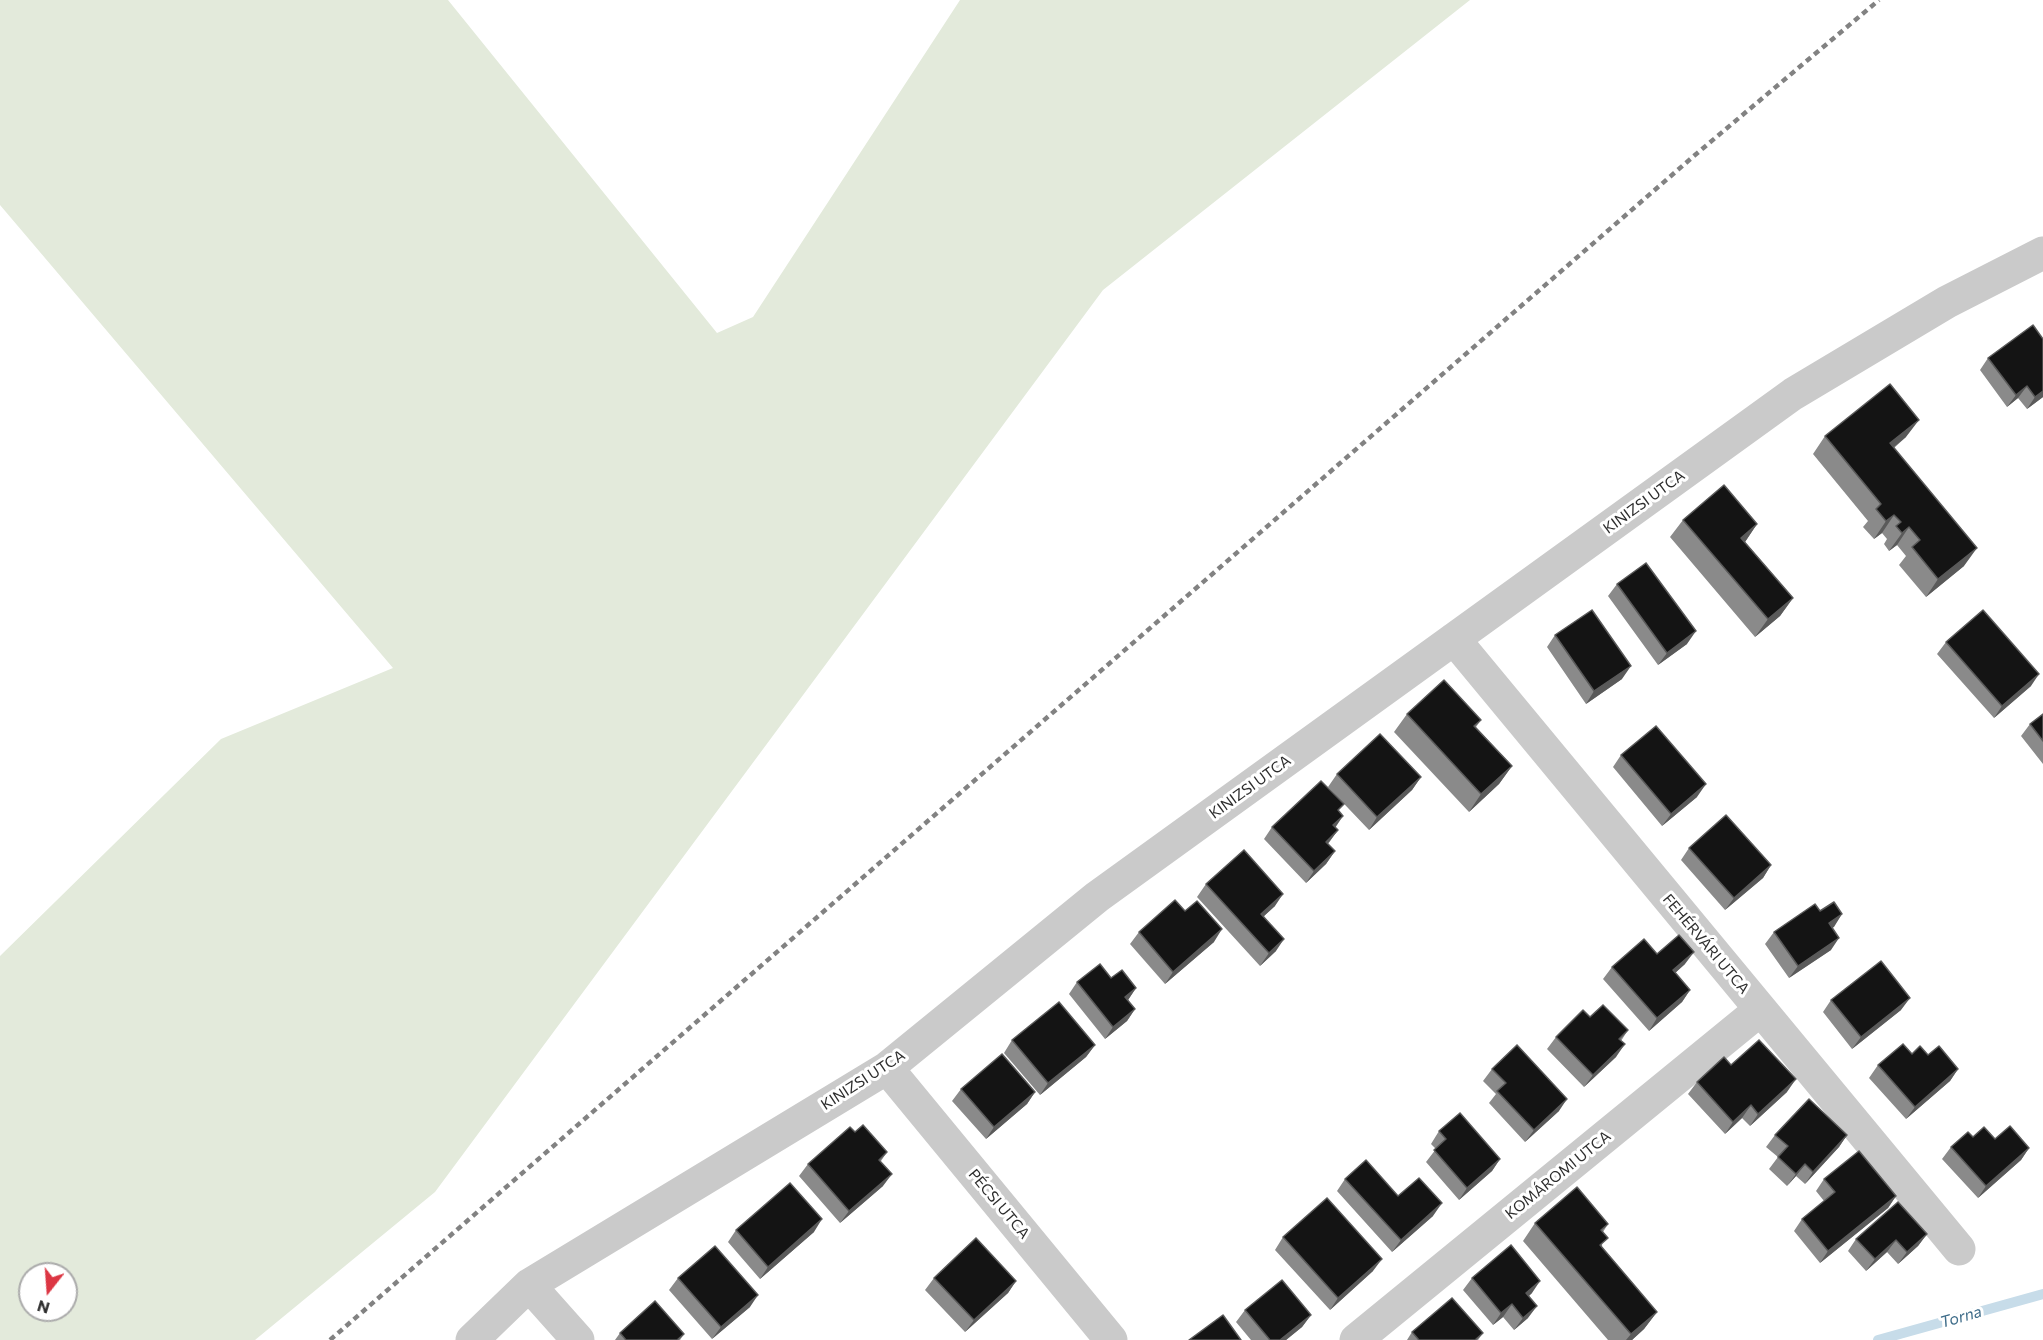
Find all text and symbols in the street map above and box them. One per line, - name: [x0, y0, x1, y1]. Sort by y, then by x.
- street label: KINIZSI UTCA: [1600, 466, 1688, 538]
- street label: KINIZSI UTCA: [1206, 751, 1294, 823]
- street label: FEHÉRVÁRI UTCA: [1659, 890, 1753, 998]
- street label: KINIZSI UTCA: [818, 1046, 908, 1114]
- street label: KOMÁROMI UTCA: [1502, 1127, 1614, 1223]
- street label: PÉCSI UTCA: [965, 1166, 1033, 1242]
- north arrow: [18, 1262, 78, 1322]
- text: N: [35, 1297, 52, 1319]
- water label: Torna: [1938, 1302, 1984, 1332]

